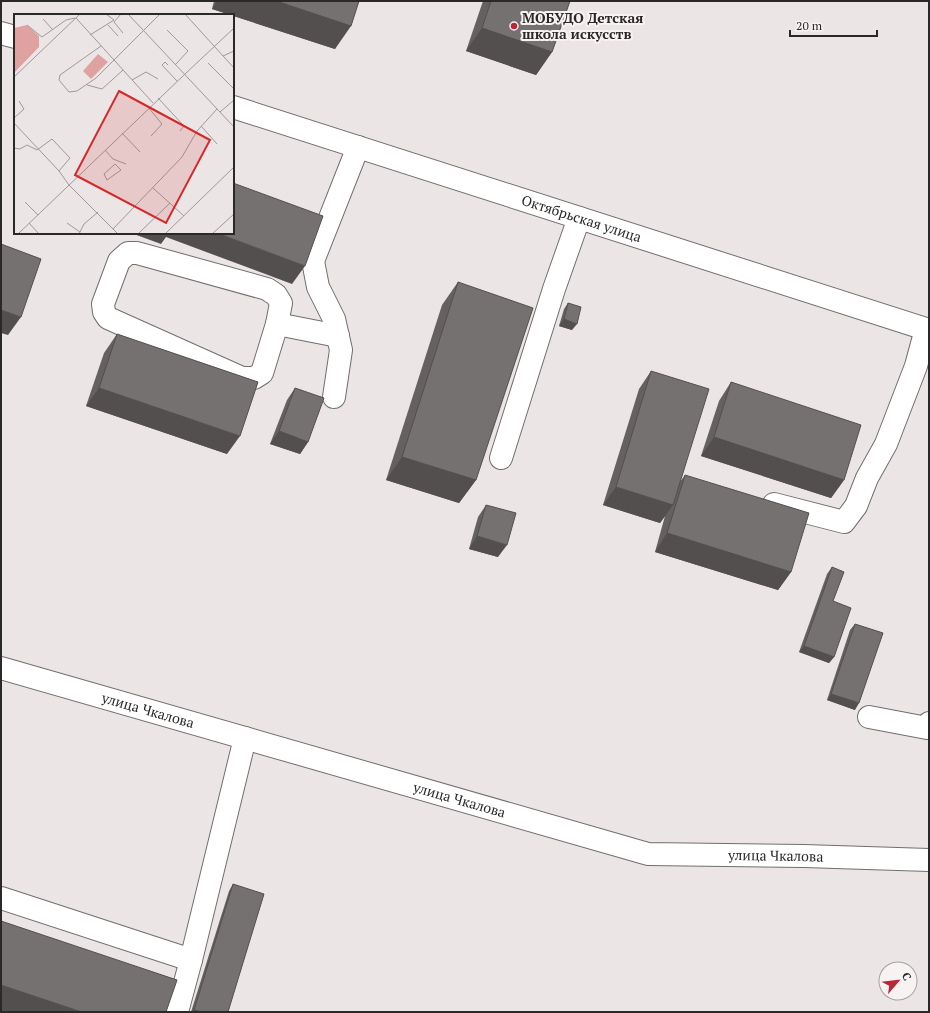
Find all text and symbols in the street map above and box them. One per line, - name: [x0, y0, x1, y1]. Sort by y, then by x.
- place label: МОБУДО Детская школа искусcтв: [522, 8, 643, 43]
- scale bar: [790, 12, 877, 38]
- inset map: [14, 14, 234, 234]
- text: 20 m: [796, 18, 823, 33]
- marker: МОБУДО Детская школа искусcтв: [509, 21, 519, 31]
- street label: Октябрьская улица: [519, 190, 644, 246]
- street label: улица Чкалова: [99, 687, 197, 732]
- street label: улица Чкалова: [410, 777, 508, 822]
- street label: улица Чкалова: [727, 845, 824, 866]
- north arrow: [878, 961, 918, 1001]
- text: С: [899, 970, 915, 983]

